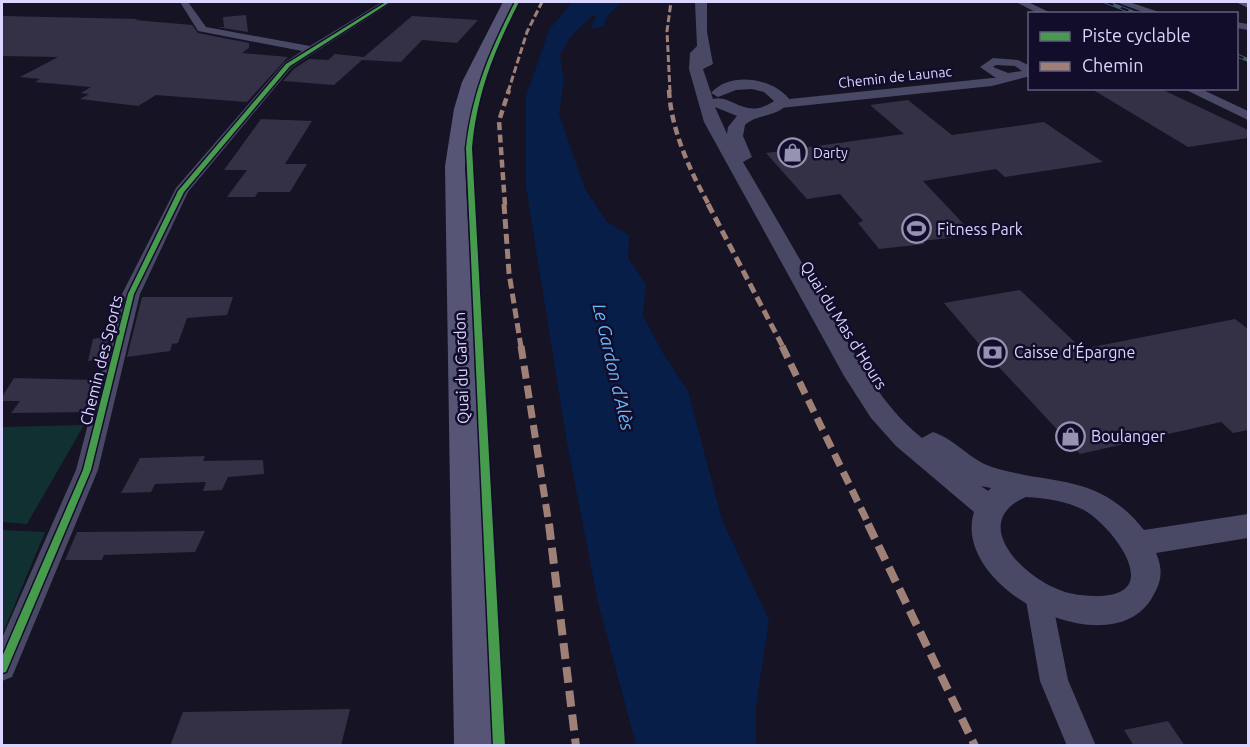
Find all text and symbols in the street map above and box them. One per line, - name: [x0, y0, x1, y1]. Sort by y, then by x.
- legend: [1028, 12, 1238, 90]
- text: Piste cyclable: [1082, 25, 1191, 45]
- text: Chemin: [1082, 55, 1143, 75]
- street label: Chemin de Launac: [837, 63, 953, 91]
- shop icon: Darty: [776, 137, 808, 169]
- place label: Darty: [813, 145, 848, 161]
- sports icon: Fitness Park: [900, 213, 932, 245]
- place label: Fitness Park: [937, 220, 1023, 238]
- street label: Quai du Mas d'Hours: [797, 257, 891, 393]
- street label: Chemin des Sports: [76, 293, 126, 427]
- water label: Le Gardon d'Alès: [590, 301, 638, 433]
- street label: Quai du Gardon: [450, 312, 472, 424]
- bank icon: Caisse d'Épargne: [977, 336, 1009, 368]
- place label: Caisse d'Épargne: [1014, 341, 1135, 361]
- shop icon: Boulanger: [1054, 420, 1086, 452]
- place label: Boulanger: [1091, 427, 1165, 445]

